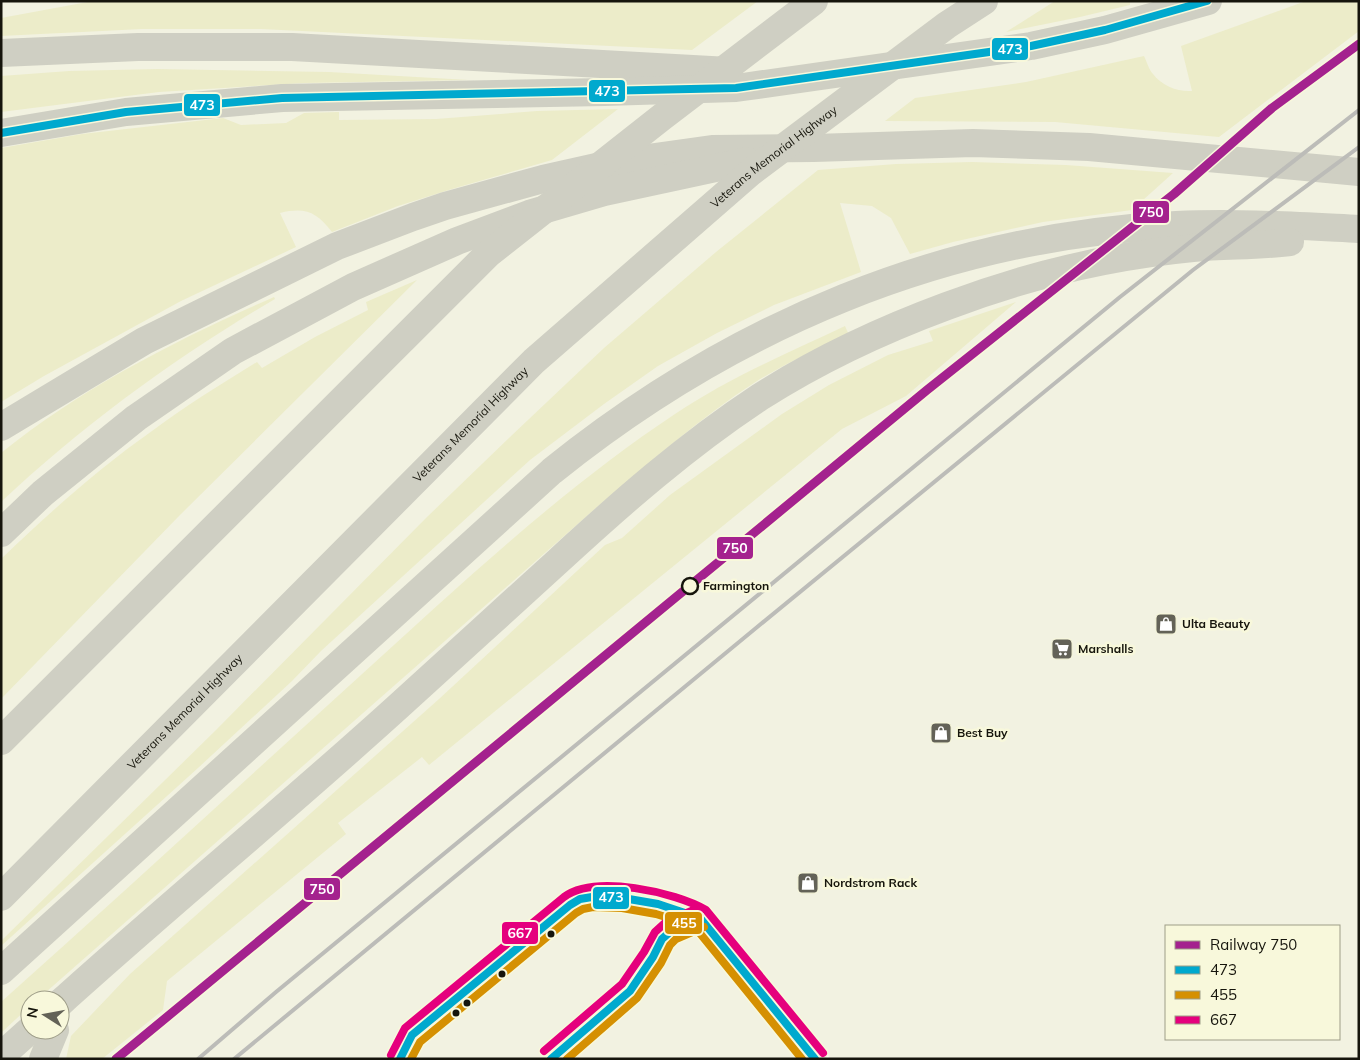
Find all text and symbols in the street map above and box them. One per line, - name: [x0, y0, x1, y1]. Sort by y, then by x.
- line badge: 473: [991, 37, 1029, 61]
- text: 473: [997, 40, 1023, 58]
- line badge: 473: [588, 79, 626, 103]
- text: 473: [594, 82, 620, 100]
- line badge: 473: [183, 93, 221, 117]
- text: 473: [189, 96, 215, 114]
- street label: Veterans Memorial Highway: [707, 102, 840, 211]
- line badge: 750: [1132, 200, 1170, 224]
- text: 750: [1138, 203, 1164, 221]
- street label: Veterans Memorial Highway: [409, 363, 531, 485]
- line badge: 750: [716, 536, 754, 560]
- text: 750: [722, 539, 748, 557]
- marker: Farmington: [681, 577, 699, 595]
- place label: Farmington: [703, 578, 769, 593]
- shop icon: Ulta Beauty: [1154, 612, 1178, 636]
- place label: Ulta Beauty: [1182, 616, 1250, 631]
- supermarket icon: Marshalls: [1050, 637, 1074, 661]
- place label: Marshalls: [1078, 641, 1134, 656]
- street label: Veterans Memorial Highway: [124, 650, 246, 773]
- shop icon: Best Buy: [929, 721, 953, 745]
- place label: Best Buy: [957, 725, 1008, 740]
- shop icon: Nordstrom Rack: [796, 871, 820, 895]
- place label: Nordstrom Rack: [824, 875, 917, 890]
- line badge: 750: [303, 877, 341, 901]
- text: 750: [309, 880, 335, 898]
- line badge: 473: [592, 886, 630, 910]
- text: 473: [598, 888, 624, 906]
- line badge: 455: [664, 911, 703, 935]
- text: 455: [671, 914, 697, 932]
- line badge: 667: [501, 921, 539, 945]
- text: 667: [507, 924, 533, 942]
- legend: [1165, 925, 1340, 1040]
- unlabelled marker: [546, 929, 556, 939]
- text: Railway 750: [1210, 935, 1297, 954]
- text: 473: [1210, 960, 1237, 979]
- unlabelled marker: [497, 969, 507, 979]
- text: 455: [1210, 985, 1237, 1004]
- north arrow: [20, 990, 70, 1040]
- unlabelled marker: [462, 998, 472, 1008]
- text: N: [22, 1006, 42, 1019]
- unlabelled marker: [451, 1008, 461, 1018]
- text: 667: [1210, 1010, 1237, 1029]

